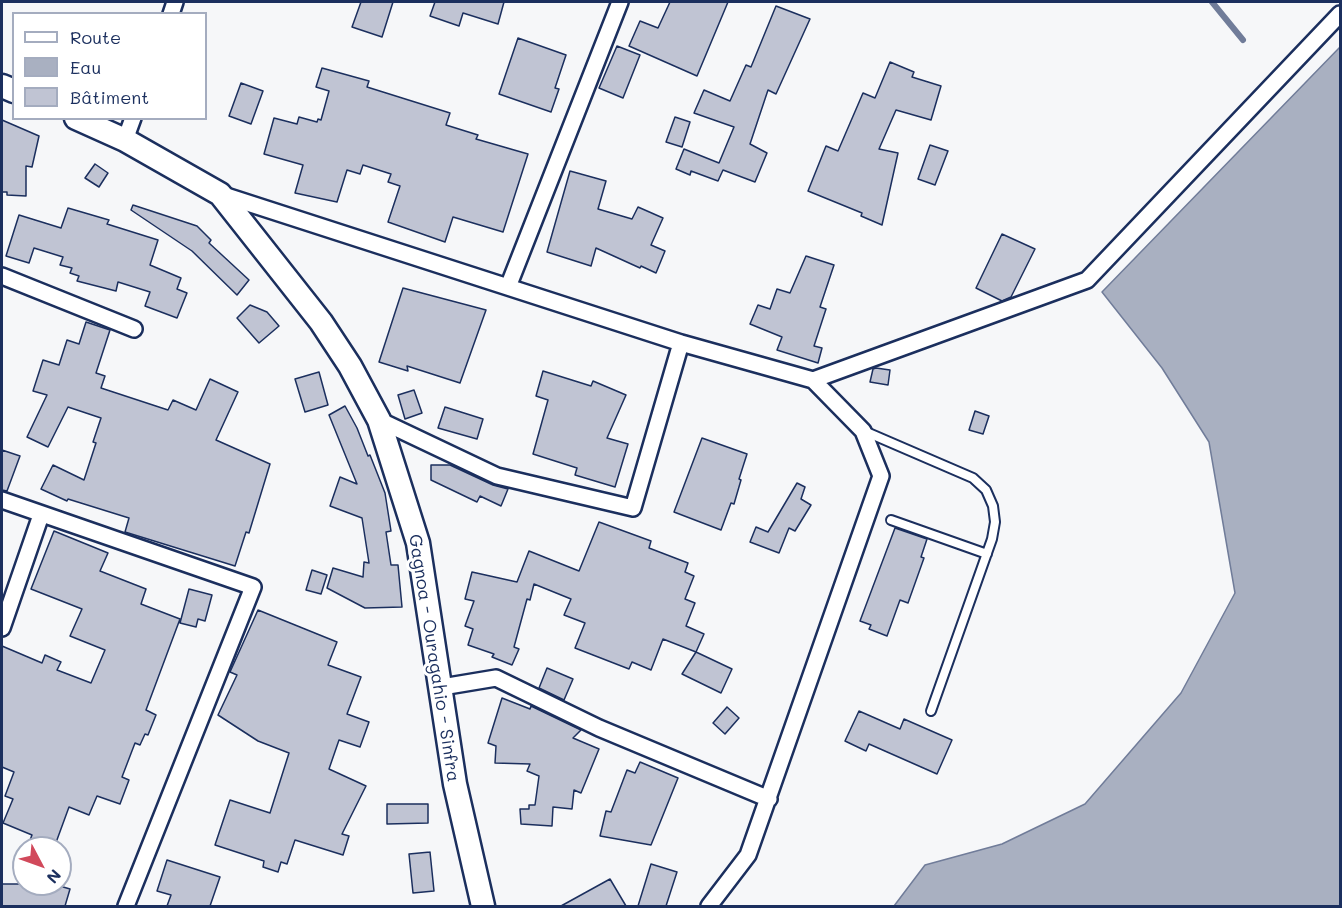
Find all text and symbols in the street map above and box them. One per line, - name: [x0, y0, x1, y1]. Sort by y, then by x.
- legend: [12, 12, 207, 120]
- text: Route: [70, 25, 121, 49]
- text: Eau: [70, 55, 101, 79]
- text: Bâtiment: [70, 85, 149, 109]
- street label: Gagnoa - Ouragahio - Sinfra: [404, 533, 464, 783]
- north arrow: [12, 836, 72, 896]
- text: N: [43, 865, 66, 888]

